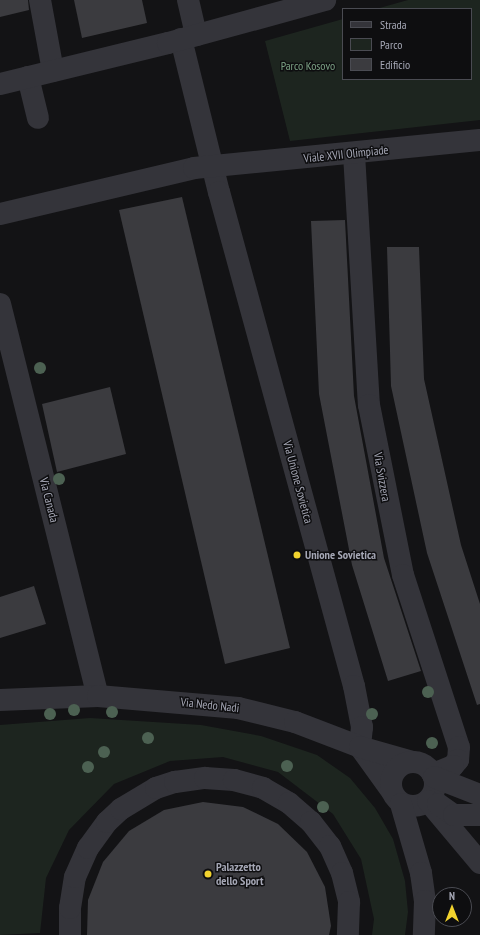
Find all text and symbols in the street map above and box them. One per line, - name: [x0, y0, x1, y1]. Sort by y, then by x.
- legend: [342, 8, 472, 80]
- text: Strada: [380, 17, 407, 32]
- text: Parco: [380, 37, 402, 52]
- text: Edificio: [380, 57, 410, 72]
- park label: Parco Kosovo: [281, 59, 335, 73]
- street label: Viale XVII Olimpiade: [303, 142, 389, 166]
- street label: Via Unione Sovietica: [280, 439, 316, 525]
- street label: Via Svizzera: [371, 451, 393, 503]
- street label: Via Canada: [36, 476, 62, 524]
- place label: Unione Sovietica: [305, 548, 376, 562]
- marker: Unione Sovietica: [292, 550, 302, 560]
- street label: Via Nedo Nadi: [180, 695, 240, 715]
- place label: Palazzetto dello Sport: [216, 860, 263, 888]
- marker: Palazzetto dello Sport: [203, 869, 213, 879]
- north arrow: [432, 887, 472, 927]
- text: N: [449, 889, 455, 903]

